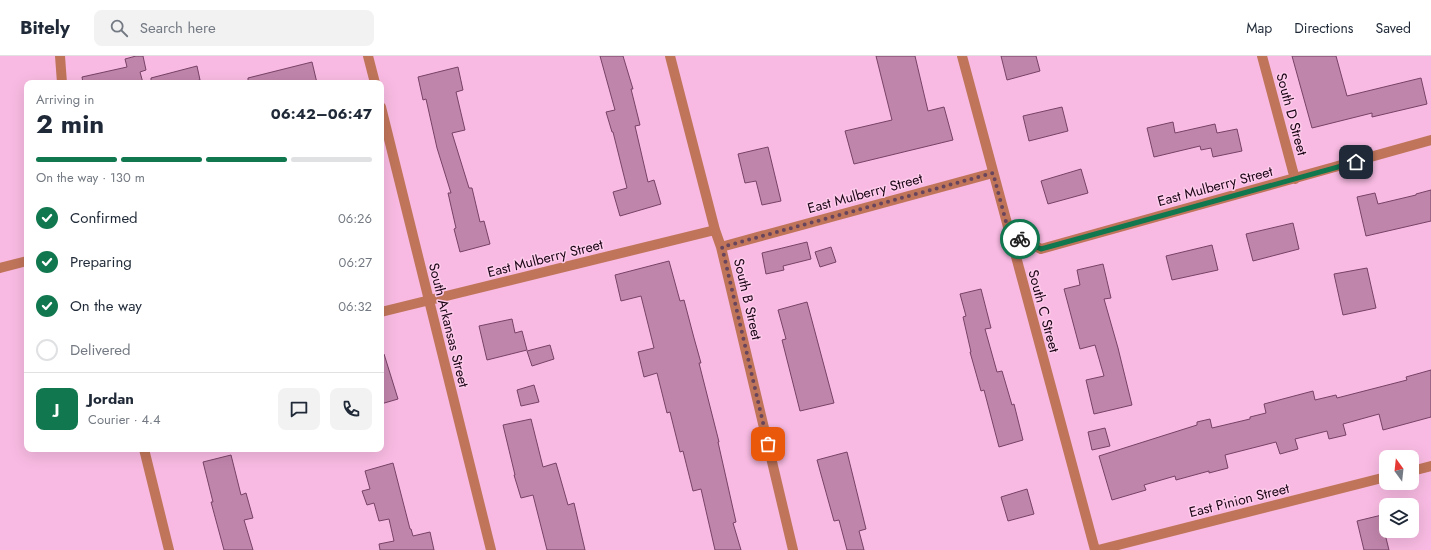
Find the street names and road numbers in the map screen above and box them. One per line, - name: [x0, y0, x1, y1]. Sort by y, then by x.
- street label: South D Street: [1271, 71, 1313, 158]
- street label: East Mulberry Street: [1155, 161, 1275, 211]
- street label: East Mulberry Street: [805, 168, 925, 218]
- street label: East Mulberry Street: [485, 234, 606, 282]
- street label: South B Street: [729, 256, 767, 342]
- street label: South Arkansas Street: [424, 261, 474, 390]
- street label: South C Street: [1023, 267, 1065, 355]
- street label: East Pinion Street: [1187, 478, 1292, 522]

